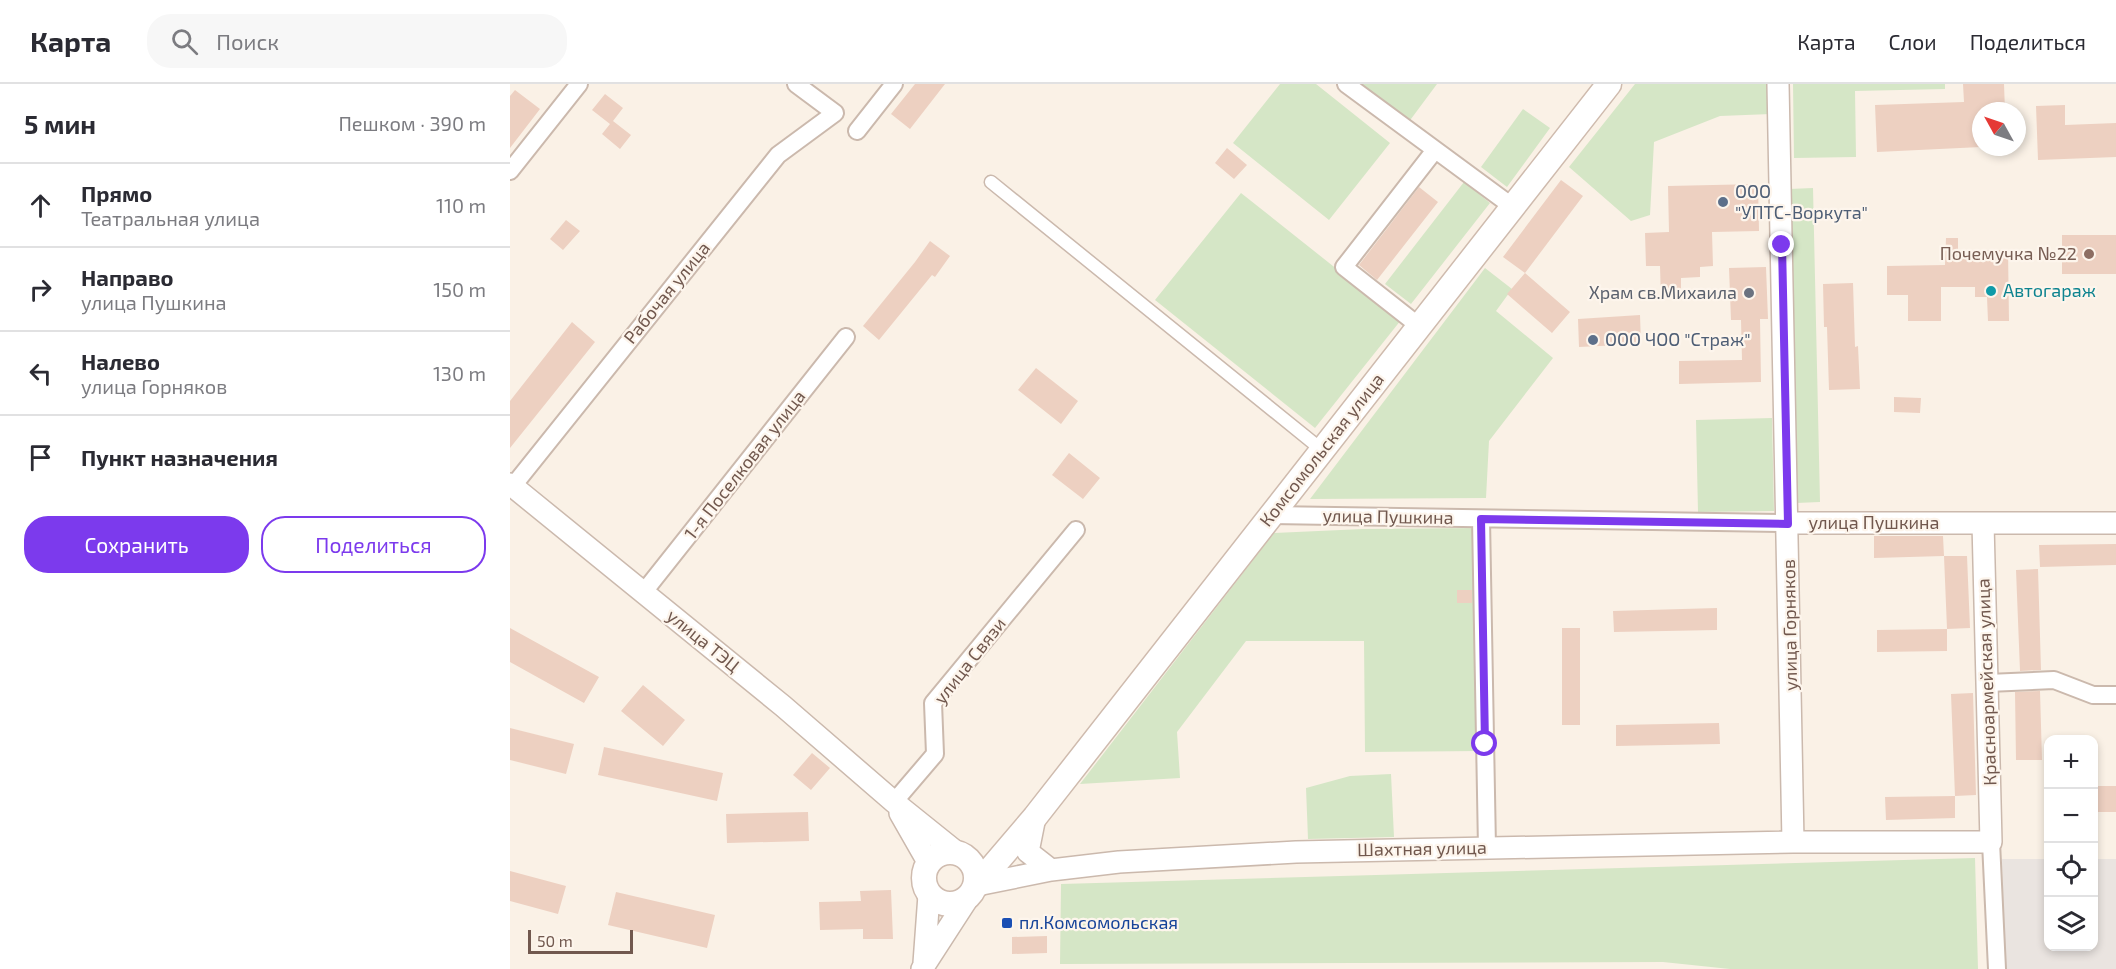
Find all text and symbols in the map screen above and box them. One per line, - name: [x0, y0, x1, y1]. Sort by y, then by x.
- search box: [147, 14, 567, 68]
- text: Карта: [30, 24, 111, 58]
- icon: search: [168, 25, 201, 58]
- text: Поиск: [216, 28, 279, 54]
- text: Карта: [1797, 29, 1856, 54]
- text: Слои: [1889, 29, 1937, 54]
- text: Поделиться: [1970, 29, 2086, 54]
- north arrow: [1972, 102, 2026, 156]
- text: 5 мин: [24, 108, 96, 139]
- text: Пешком · 390 m: [338, 111, 486, 135]
- text: Прямо: [81, 180, 152, 206]
- place label: ООО "УПТС-Воркута": [1735, 180, 1868, 223]
- icon: ahead: [24, 189, 57, 222]
- text: 110 m: [436, 193, 486, 217]
- marker: ООО "УПТС-Воркута": [1716, 195, 1730, 209]
- text: Театральная улица: [81, 206, 260, 230]
- route end: [1768, 231, 1794, 257]
- street label: Рабочая улица: [618, 237, 714, 348]
- place label: Почемучка №22: [1940, 242, 2077, 264]
- marker: Почемучка №22: [2082, 247, 2096, 261]
- text: Направо: [81, 264, 174, 290]
- icon: right: [24, 273, 57, 306]
- text: 150 m: [433, 277, 486, 301]
- place label: Автогараж: [2003, 279, 2096, 301]
- place label: Храм св.Михаила: [1589, 281, 1737, 303]
- marker: Автогараж: [1984, 284, 1998, 298]
- marker: Храм св.Михаила: [1742, 286, 1756, 300]
- text: улица Пушкина: [81, 290, 227, 314]
- place label: ООО ЧОО "Страж": [1605, 328, 1751, 350]
- marker: ООО ЧОО "Страж": [1586, 333, 1600, 347]
- text: Налево: [81, 348, 160, 374]
- icon: left: [24, 357, 57, 390]
- text: 130 m: [433, 361, 486, 385]
- street label: Комсомольская улица: [1254, 368, 1388, 531]
- text: улица Горняков: [81, 374, 227, 398]
- street label: 1-я Поселковая улица: [679, 385, 809, 544]
- icon: arrive: [24, 441, 57, 474]
- text: Пункт назначения: [81, 444, 278, 470]
- street label: улица Пушкина: [1322, 504, 1454, 528]
- street label: улица Пушкина: [1808, 511, 1940, 533]
- button: Сохранить: [24, 516, 249, 573]
- button: Поделиться: [261, 516, 486, 573]
- street label: улица Горняков: [1777, 559, 1801, 691]
- street label: Красноармейская улица: [1971, 578, 2001, 786]
- street label: улица ТЭЦ: [663, 604, 745, 676]
- street label: улица Связи: [929, 613, 1010, 708]
- route start: [1471, 730, 1497, 756]
- map controls: [2044, 735, 2098, 951]
- button: +: [2044, 735, 2098, 789]
- button: −: [2044, 789, 2098, 843]
- street label: Шахтная улица: [1357, 836, 1487, 860]
- button: locate: [2044, 843, 2098, 897]
- button: layers: [2044, 897, 2098, 951]
- place label: пл.Комсомольская: [1019, 911, 1178, 933]
- marker: пл.Комсомольская: [1000, 916, 1014, 930]
- scale bar: [528, 927, 633, 954]
- text: 50 m: [537, 931, 573, 950]

